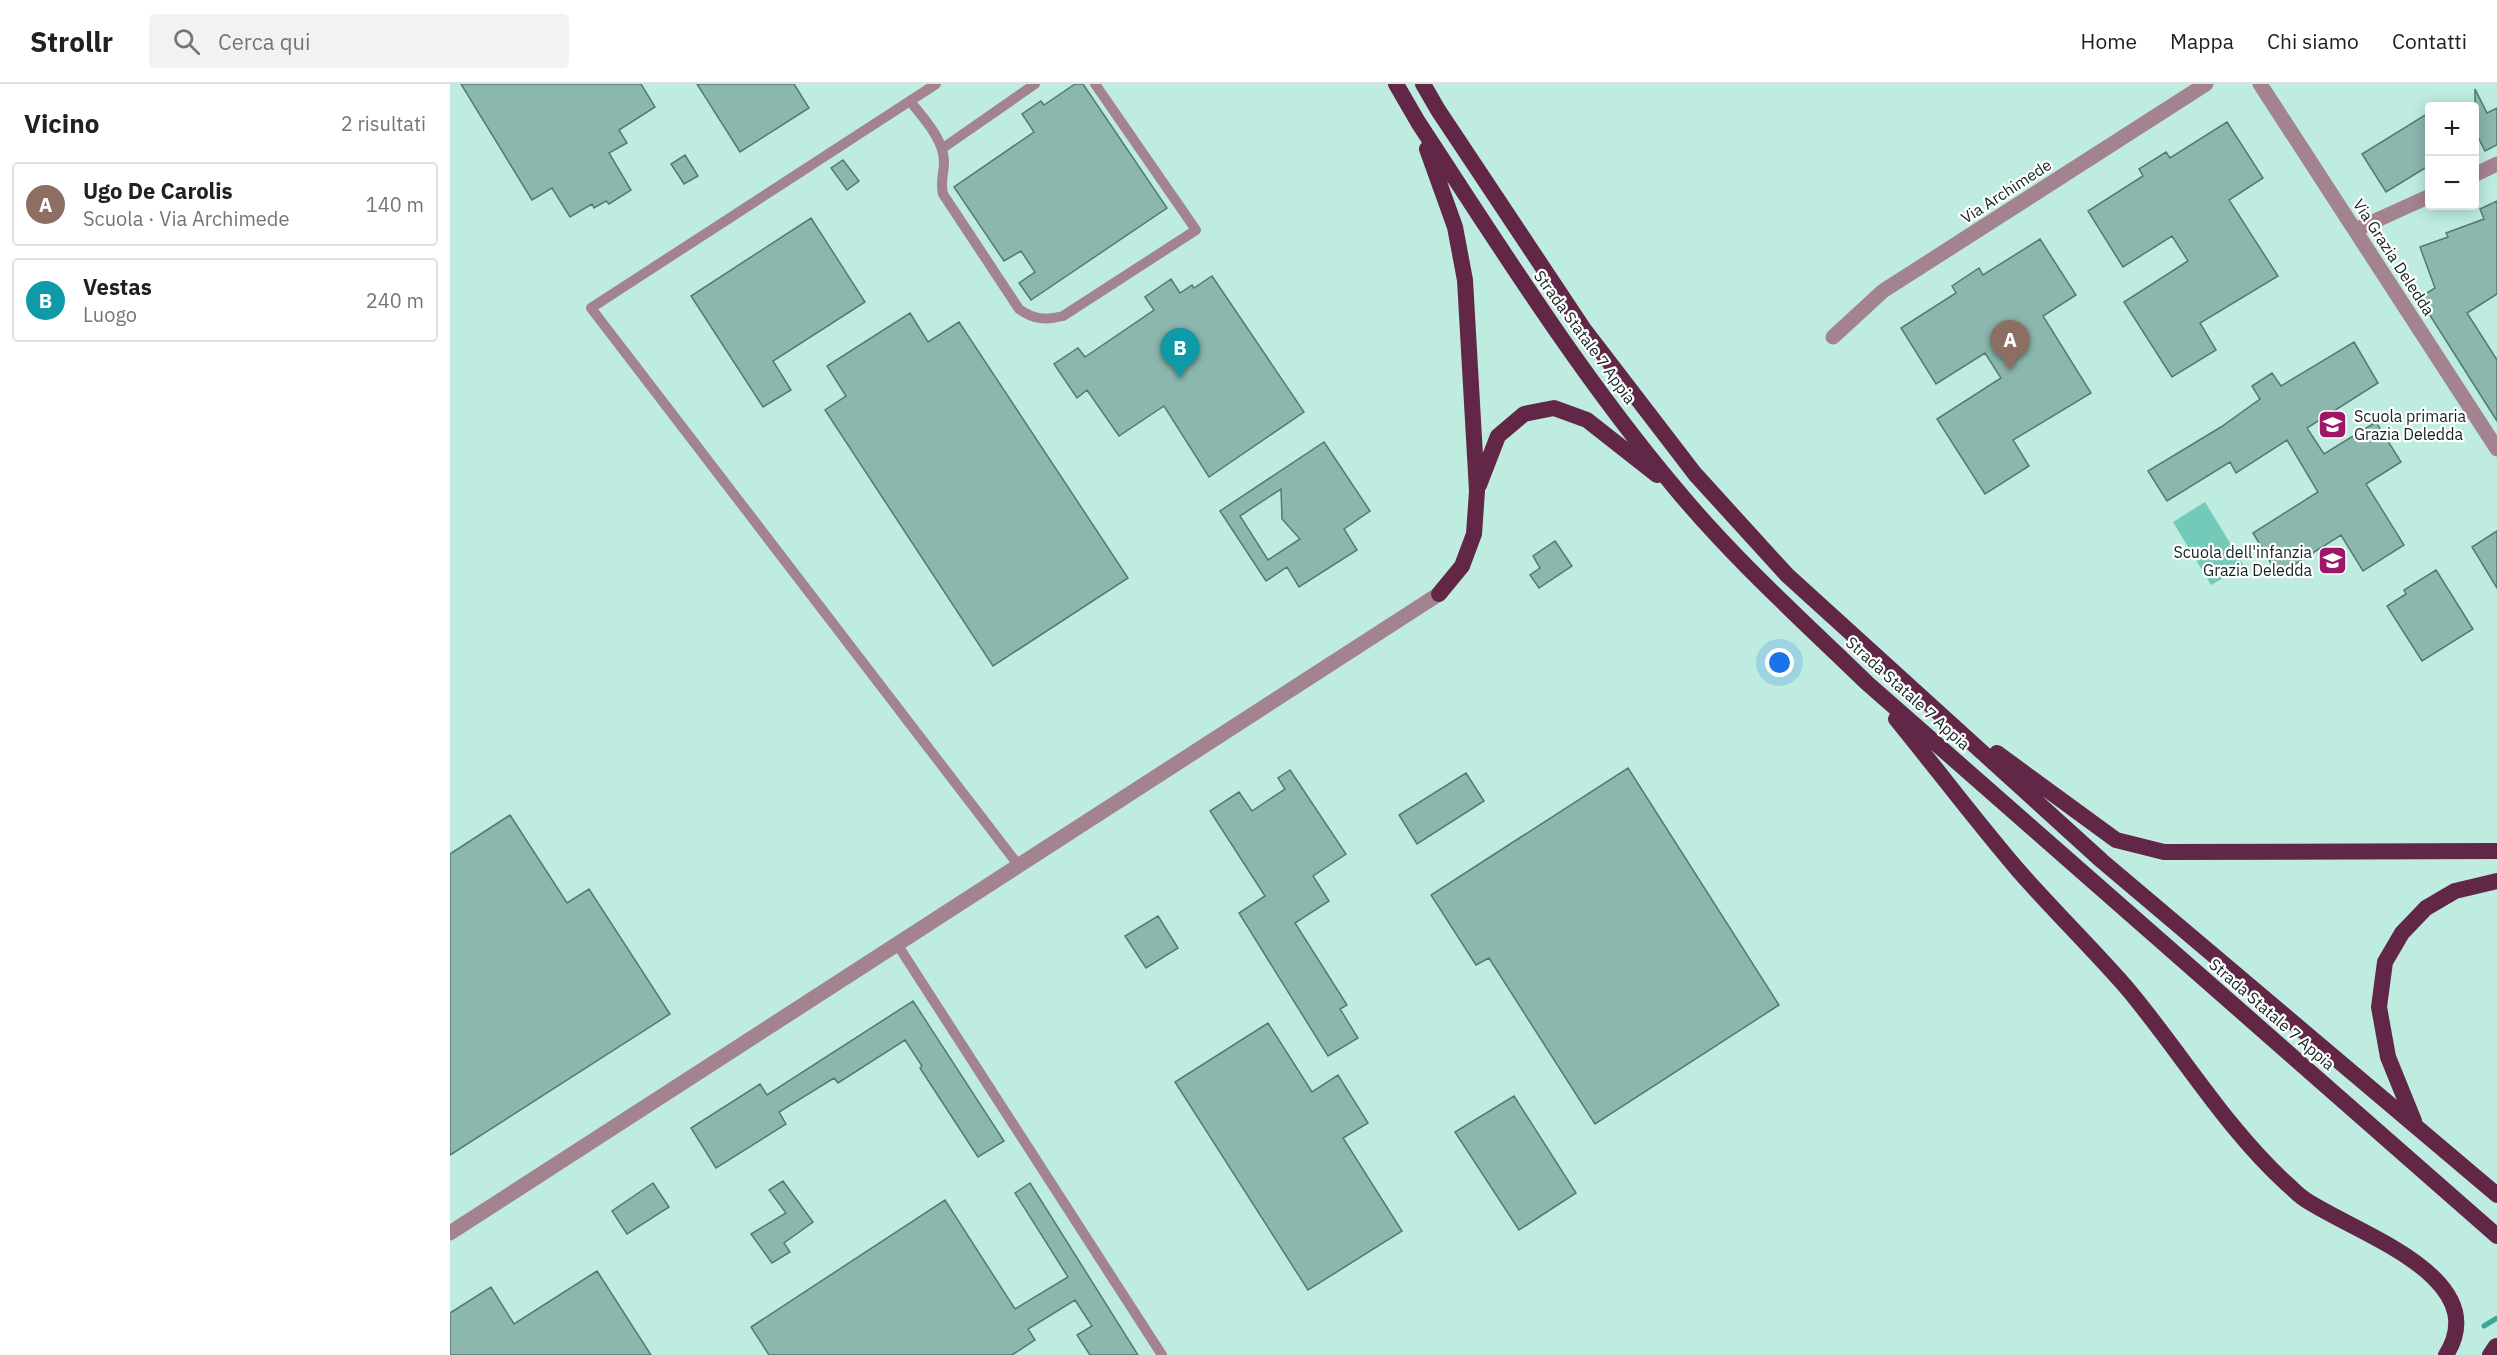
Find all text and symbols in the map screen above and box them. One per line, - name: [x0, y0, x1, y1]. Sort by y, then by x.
- search box: [149, 14, 569, 68]
- text: Strollr: [30, 23, 113, 60]
- icon: search: [170, 25, 203, 58]
- text: Cerca qui: [218, 27, 311, 56]
- text: Home: [2081, 27, 2137, 55]
- text: Mappa: [2170, 27, 2234, 55]
- text: Chi siamo: [2267, 27, 2359, 55]
- text: Contatti: [2392, 27, 2467, 55]
- map controls: [2425, 102, 2479, 210]
- button: +: [2425, 102, 2479, 156]
- text: Vicino: [24, 106, 99, 140]
- text: 2 risultati: [341, 110, 426, 137]
- street label: Via Archimede: [1957, 154, 2055, 228]
- button: −: [2425, 156, 2479, 210]
- text: Ugo De Carolis: [83, 176, 233, 205]
- text: A: [39, 191, 52, 218]
- text: 140 m: [366, 191, 424, 218]
- street label: Via Grazia Deledda: [2349, 195, 2439, 319]
- text: Scuola · Via Archimede: [83, 205, 289, 232]
- street label: Strada Statale 7 Appia: [1530, 266, 1640, 408]
- text: Vestas: [83, 272, 152, 301]
- text: B: [39, 287, 52, 314]
- text: 240 m: [366, 287, 424, 314]
- text: Luogo: [83, 301, 137, 328]
- pin: A: [1990, 320, 2030, 370]
- pin: B: [1160, 328, 1200, 378]
- place label: Scuola primaria Grazia Deledda: [2354, 406, 2467, 444]
- school or university icon: Scuola primaria Grazia Deledda: [2317, 409, 2349, 441]
- place label: Scuola dell'infanzia Grazia Deledda: [2174, 542, 2312, 580]
- school or university icon: Scuola dell'infanzia Grazia Deledda: [2317, 545, 2349, 577]
- street label: Strada Statale 7 Appia: [1842, 632, 1975, 754]
- your location: [1765, 648, 1794, 677]
- street label: Strada Statale 7 Appia: [2205, 954, 2339, 1074]

